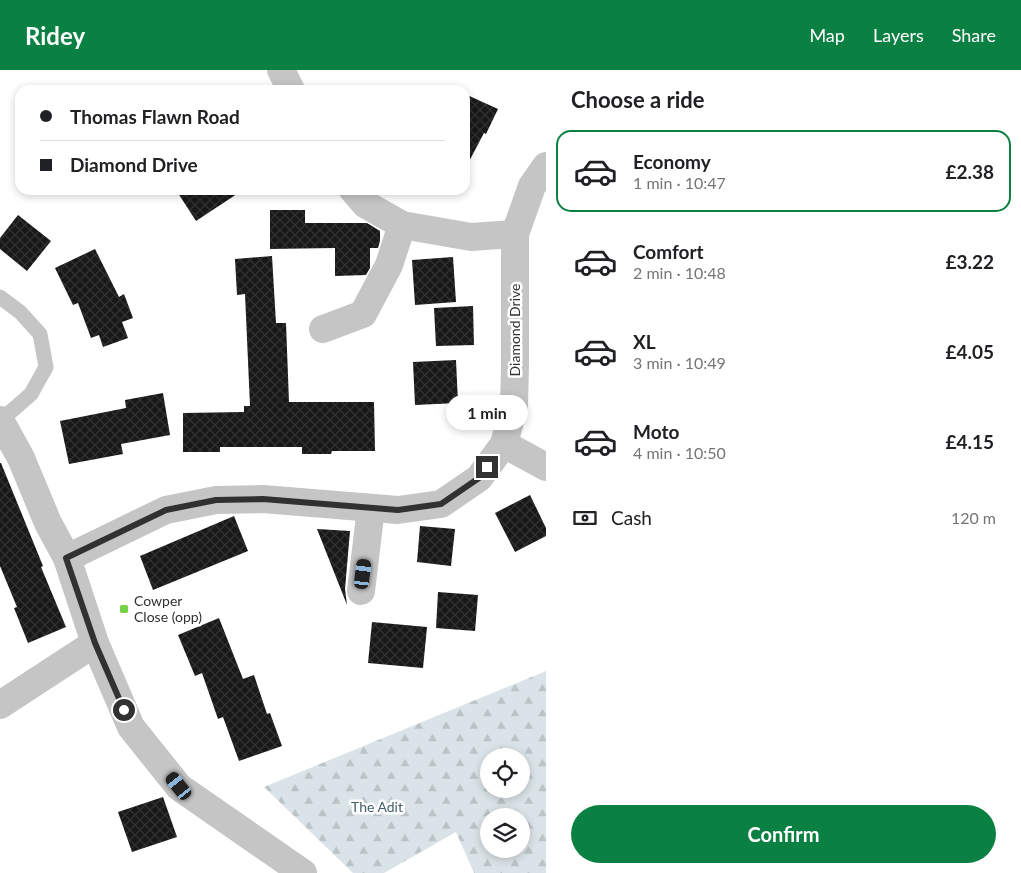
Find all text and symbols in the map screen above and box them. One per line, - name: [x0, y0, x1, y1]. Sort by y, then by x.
- text: Ridey: [25, 21, 85, 50]
- text: Map: [809, 24, 845, 46]
- text: Layers: [873, 24, 924, 46]
- text: Share: [952, 24, 996, 46]
- text: Choose a ride: [571, 86, 705, 113]
- text: Thomas Flawn Road: [70, 105, 240, 128]
- icon: car: [573, 149, 618, 194]
- text: Economy: [633, 150, 711, 173]
- text: Diamond Drive: [70, 153, 198, 176]
- text: £2.38: [945, 160, 994, 183]
- text: 1 min · 10:47: [633, 173, 726, 192]
- icon: car: [573, 239, 618, 284]
- text: Comfort: [633, 240, 704, 263]
- text: £3.22: [945, 250, 994, 273]
- text: 2 min · 10:48: [633, 263, 726, 282]
- street label: Diamond Drive: [506, 284, 523, 376]
- icon: car: [573, 329, 618, 374]
- text: XL: [633, 330, 656, 353]
- text: £4.05: [945, 340, 994, 363]
- text: 3 min · 10:49: [633, 353, 726, 372]
- callout: 1 min: [446, 394, 528, 430]
- text: 1 min: [467, 403, 507, 422]
- icon: car: [573, 419, 618, 464]
- text: Moto: [633, 420, 679, 443]
- text: £4.15: [945, 430, 994, 453]
- text: 4 min · 10:50: [633, 443, 726, 462]
- route end: [476, 456, 498, 478]
- icon: cash: [571, 504, 599, 532]
- text: Cash: [611, 506, 652, 529]
- text: 120 m: [951, 508, 996, 527]
- car: [353, 558, 372, 590]
- place label: Cowper Close (opp): [134, 592, 202, 625]
- marker: Cowper Close (opp): [118, 603, 130, 615]
- route start: [113, 699, 135, 721]
- map controls: [480, 748, 530, 858]
- button: locate: [480, 748, 530, 798]
- car: [163, 770, 194, 802]
- park label: The Adit: [351, 798, 403, 815]
- button: Confirm: [571, 805, 996, 863]
- button: layers: [480, 808, 530, 858]

